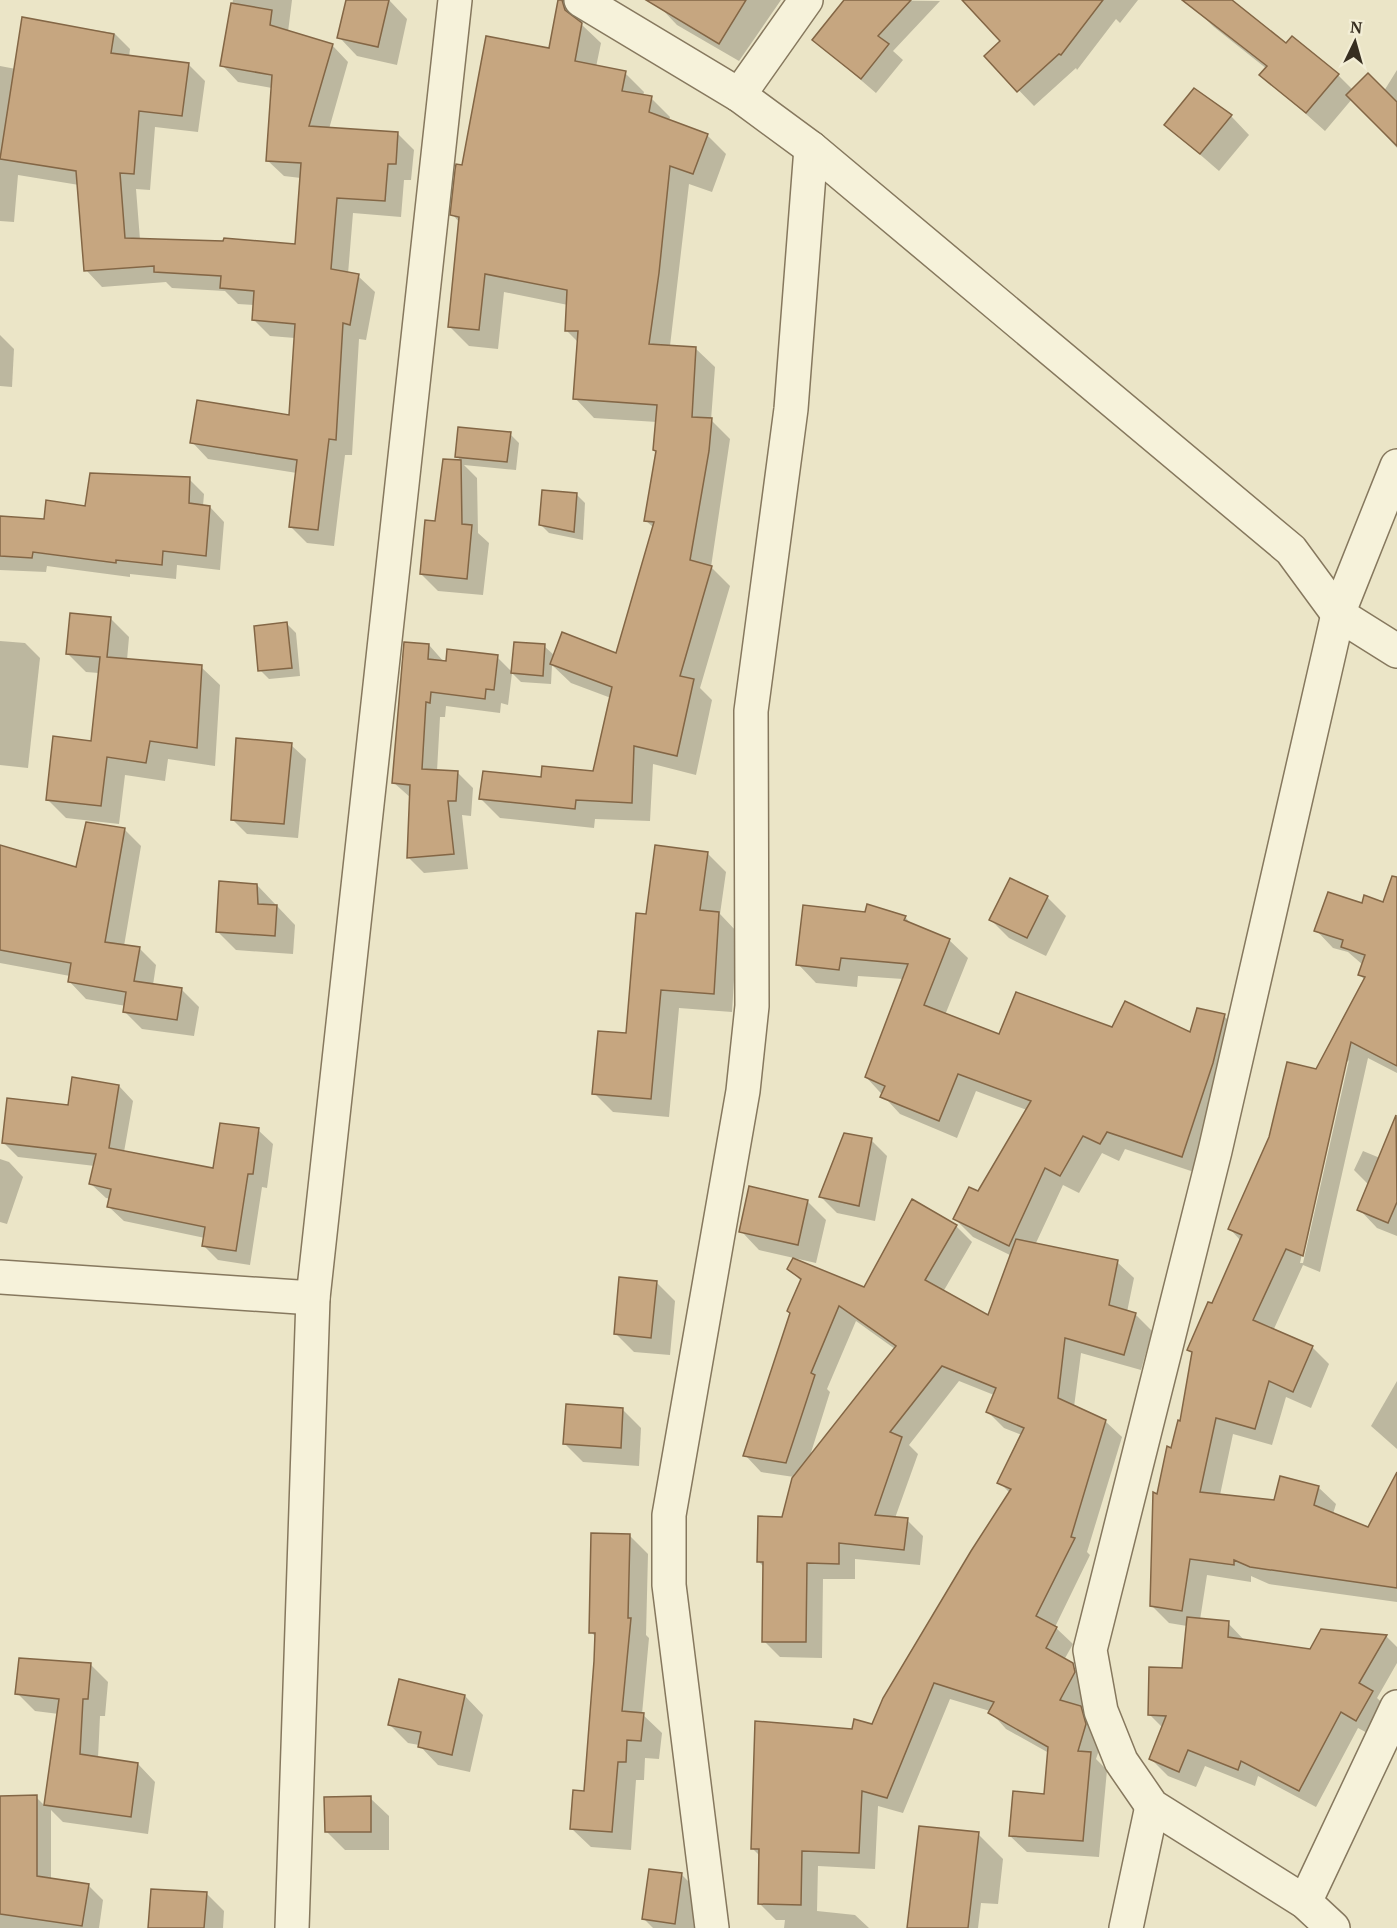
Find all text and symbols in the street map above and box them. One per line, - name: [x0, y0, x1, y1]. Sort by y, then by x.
- north arrow: [1325, 12, 1385, 72]
- text: N: [1349, 16, 1363, 39]

